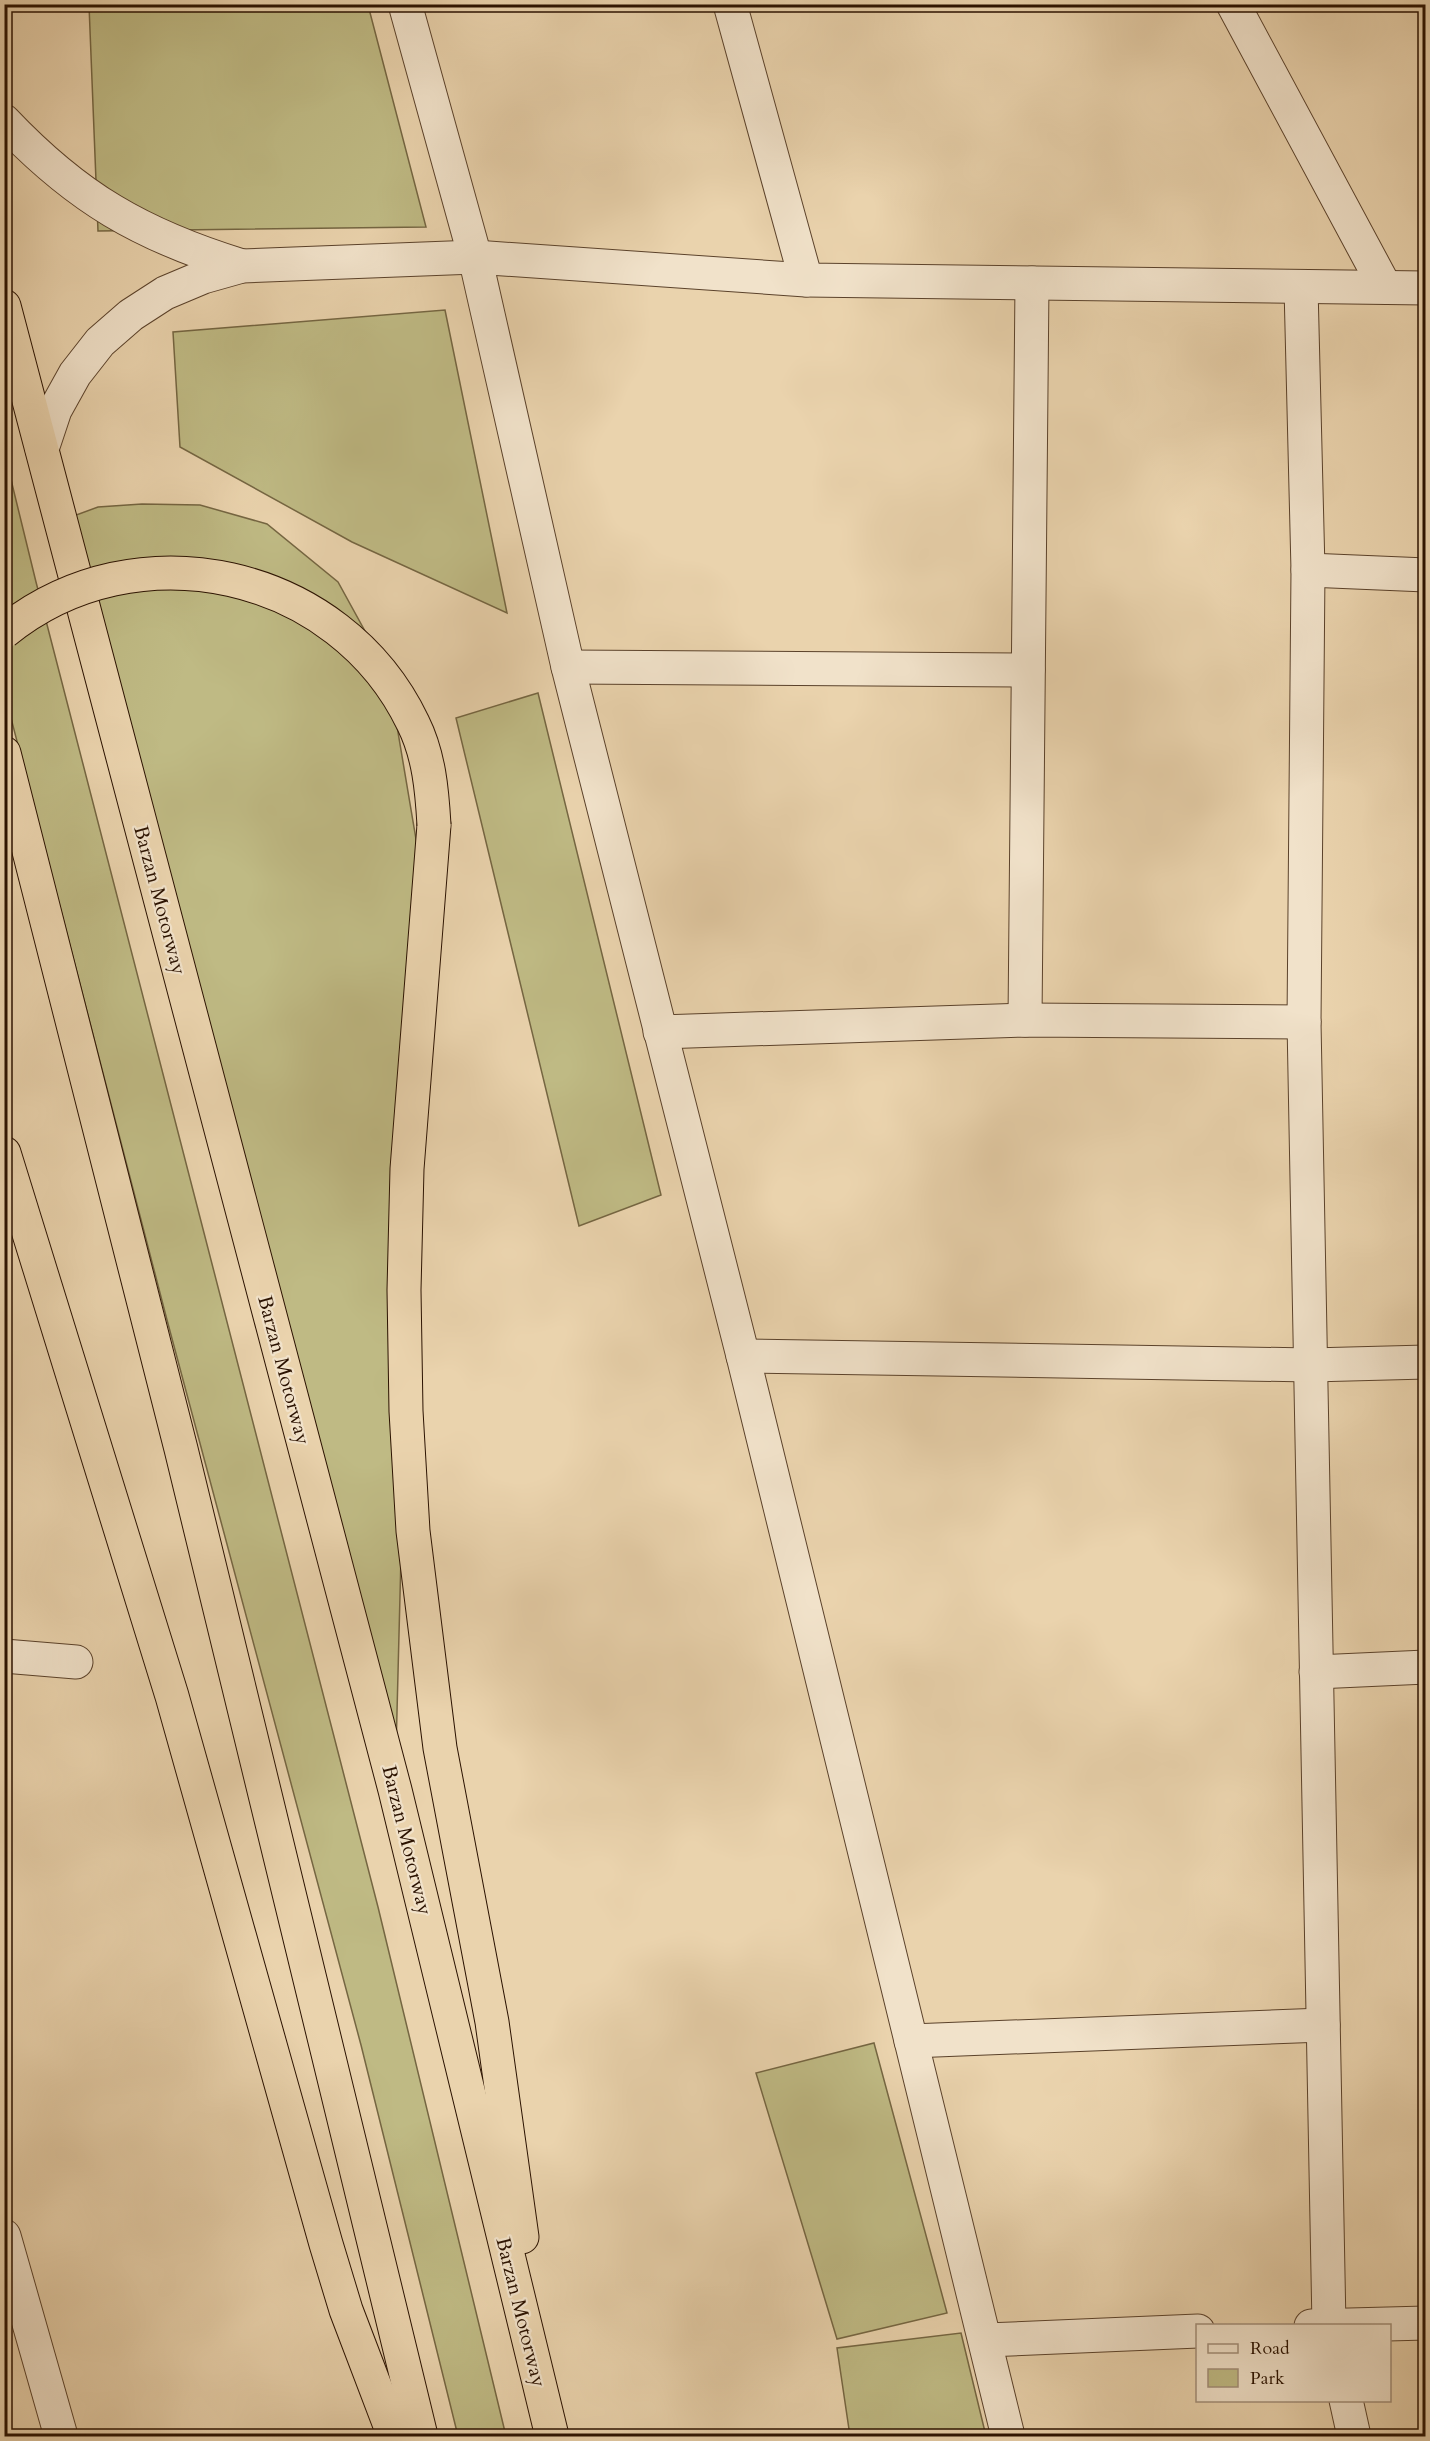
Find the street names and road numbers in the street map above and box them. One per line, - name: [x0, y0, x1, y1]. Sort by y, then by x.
- street label: Barzan Motorway: [127, 823, 193, 978]
- street label: Barzan Motorway: [251, 1293, 317, 1448]
- street label: Barzan Motorway: [375, 1762, 439, 1918]
- street label: Barzan Motorway: [489, 2234, 553, 2390]

